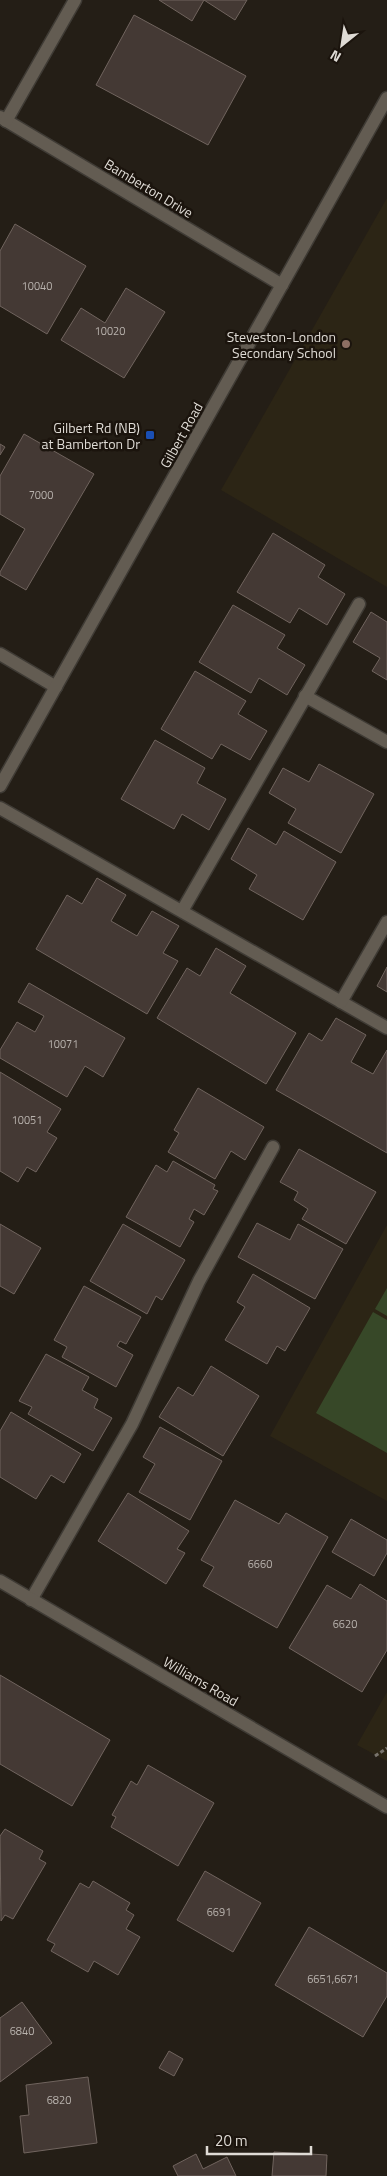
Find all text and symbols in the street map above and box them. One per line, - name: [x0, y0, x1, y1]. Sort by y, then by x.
- north arrow: [317, 20, 367, 70]
- text: N: [326, 45, 345, 68]
- street label: Bamberton Drive: [101, 153, 197, 223]
- house number: 10040: [22, 278, 52, 294]
- house number: 10020: [95, 323, 125, 339]
- place label: Steveston-London Secondary School: [227, 326, 336, 363]
- marker: Steveston-London Secondary School: [340, 338, 352, 350]
- street label: Gilbert Road: [154, 398, 208, 472]
- place label: Gilbert Rd (NB) at Bamberton Dr: [42, 417, 140, 454]
- marker: Gilbert Rd (NB) at Bamberton Dr: [144, 429, 156, 441]
- house number: 7000: [29, 487, 53, 503]
- house number: 10071: [48, 1036, 78, 1052]
- house number: 10051: [12, 1112, 42, 1128]
- house number: 6660: [248, 1556, 272, 1572]
- house number: 6620: [333, 1616, 357, 1632]
- street label: Williams Road: [160, 1651, 242, 1711]
- house number: 6691: [207, 1904, 231, 1920]
- house number: 6651,6671: [307, 1971, 359, 1987]
- house number: 6840: [10, 2023, 34, 2039]
- house number: 6820: [47, 2092, 71, 2108]
- scale bar: [207, 2124, 311, 2156]
- text: 20 m: [215, 2129, 248, 2152]

